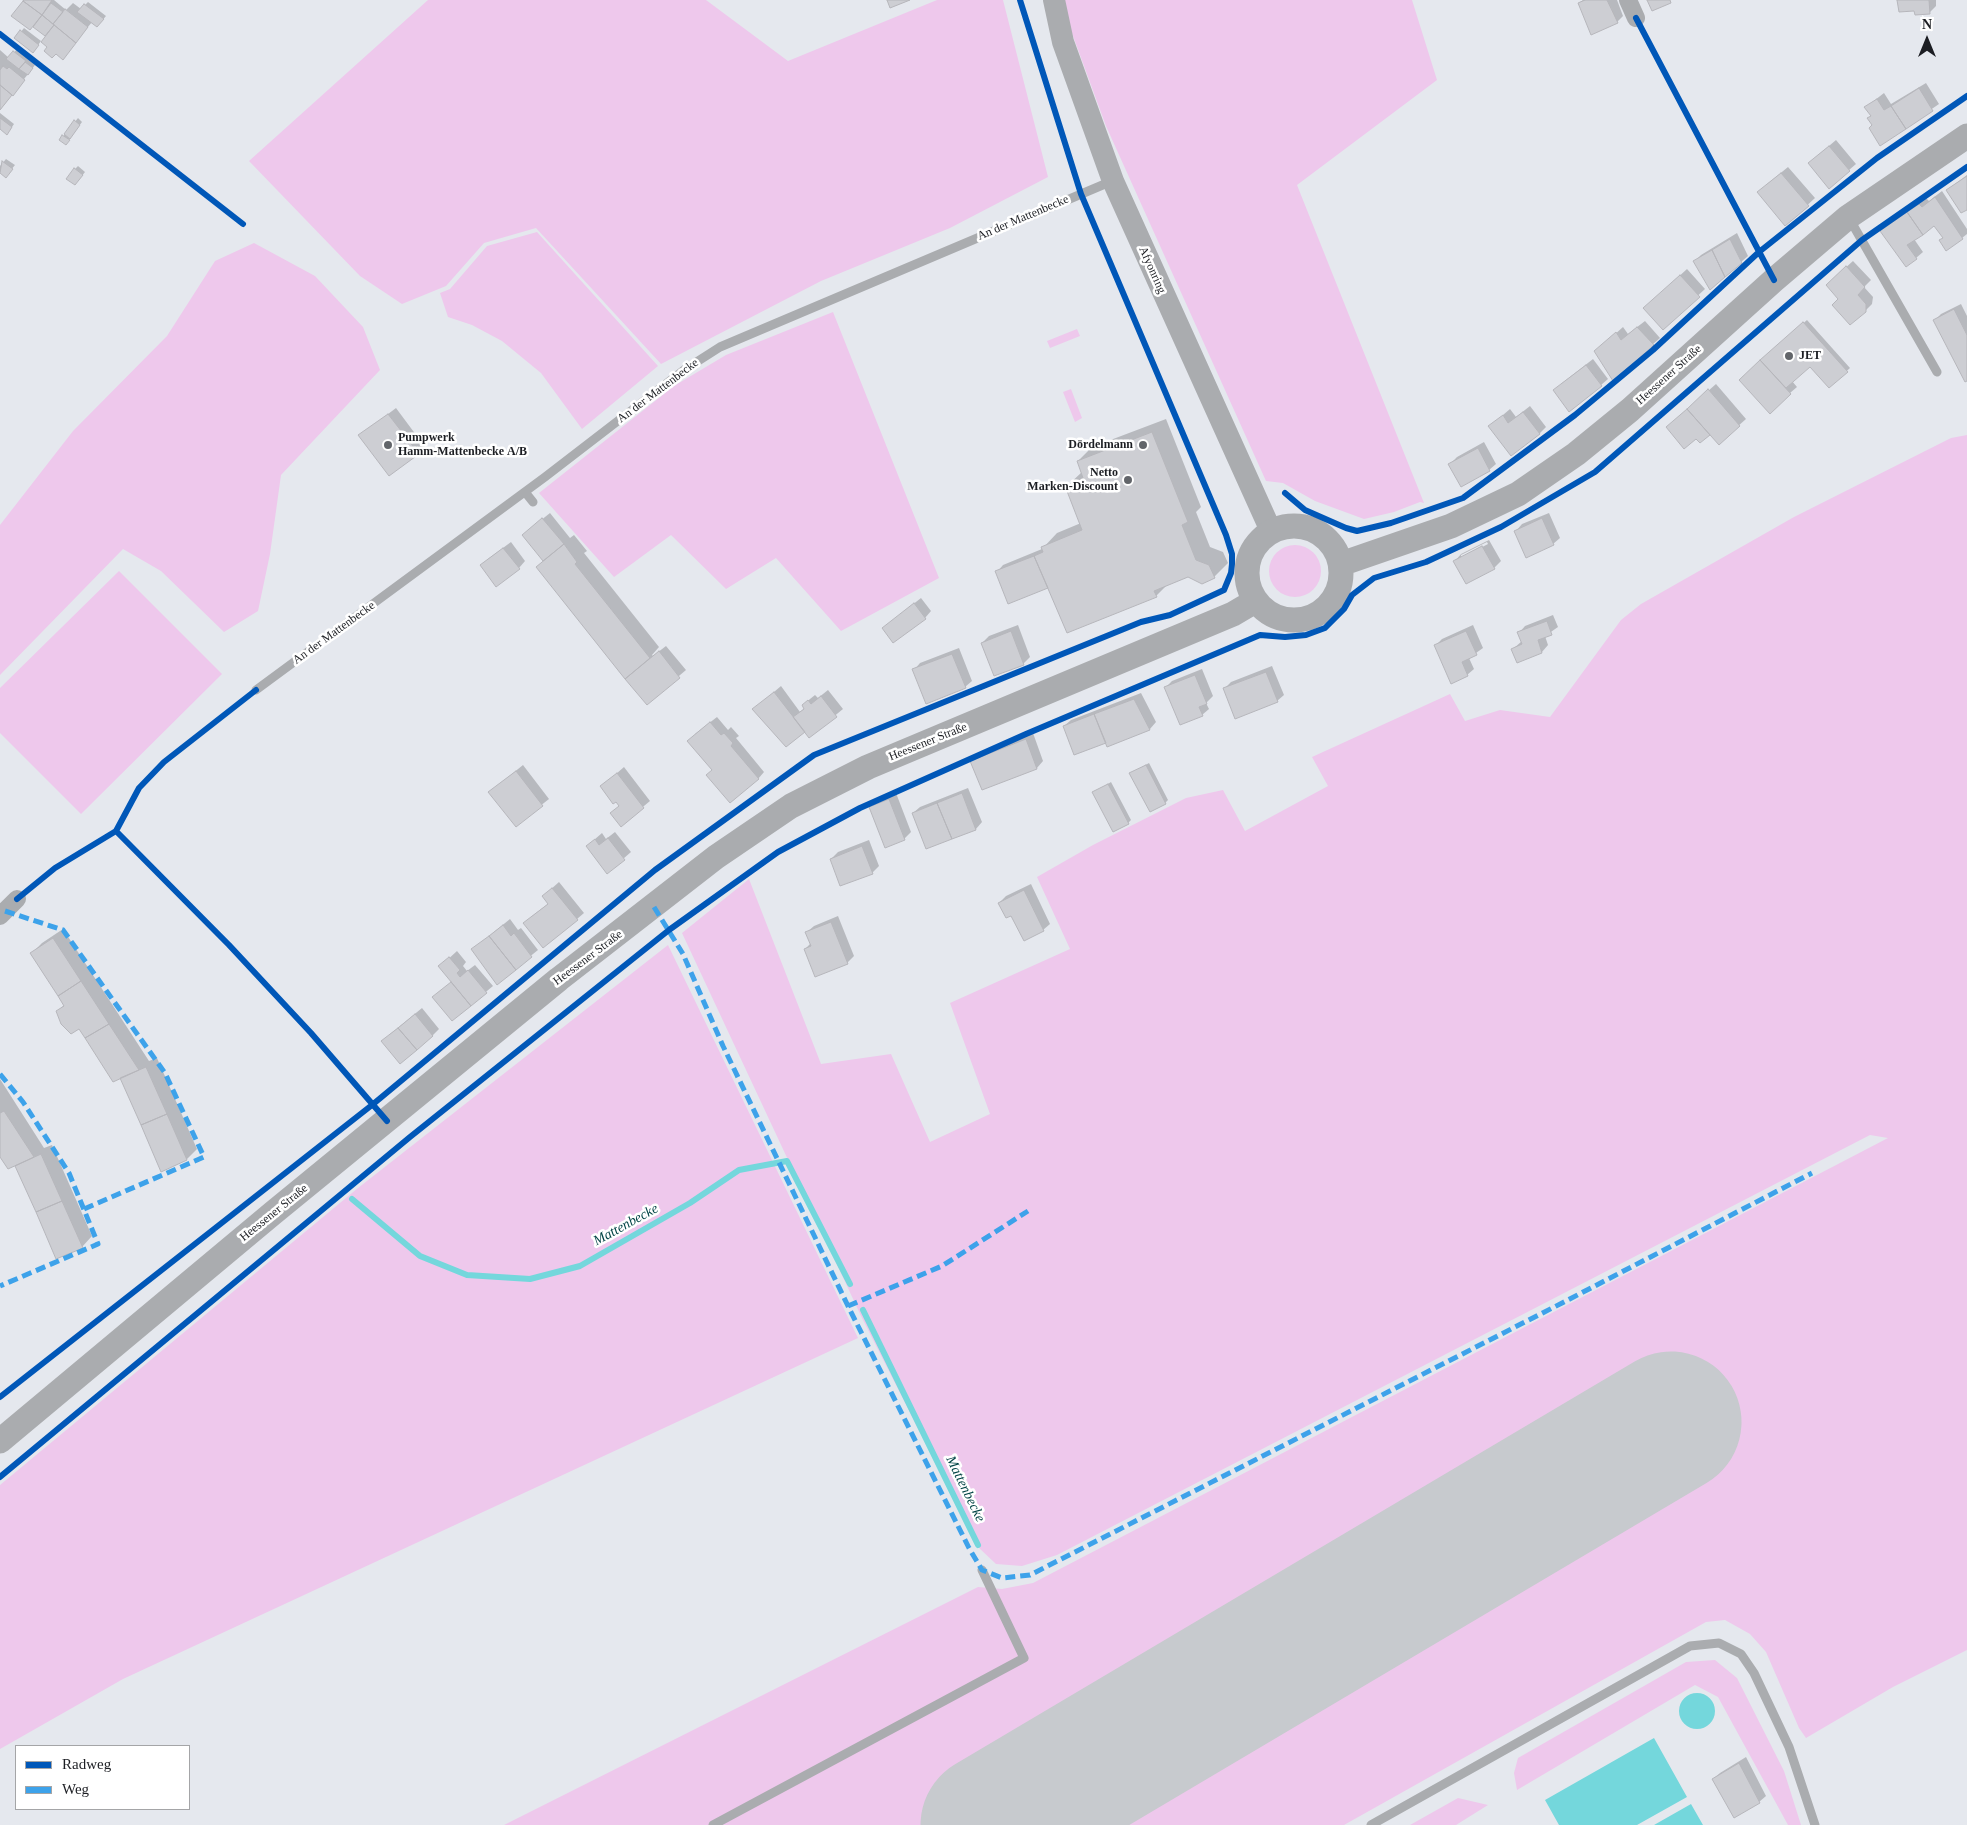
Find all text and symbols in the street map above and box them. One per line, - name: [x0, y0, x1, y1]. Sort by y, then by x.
- north arrow: [1902, 15, 1952, 65]
- text: N: [1922, 17, 1932, 32]
- street label: An der Mattenbecke: [975, 192, 1071, 244]
- street label: Afyonring: [1135, 244, 1169, 296]
- street label: Heessener Straße: [1633, 342, 1705, 408]
- place label: JET: [1799, 349, 1821, 363]
- marker: JET: [1783, 350, 1795, 362]
- street label: An der Mattenbecke: [615, 356, 701, 426]
- place label: Pumpwerk Hamm-Mattenbecke A/B: [398, 431, 527, 459]
- place label: Dördelmann: [1068, 438, 1133, 452]
- marker: Pumpwerk Hamm-Mattenbecke A/B: [382, 439, 394, 451]
- marker: Dördelmann: [1137, 439, 1149, 451]
- place label: Netto Marken-Discount: [1027, 466, 1118, 494]
- marker: Netto Marken-Discount: [1122, 474, 1134, 486]
- street label: An der Mattenbecke: [290, 598, 378, 668]
- street label: Heessener Straße: [887, 720, 969, 764]
- street label: Heessener Straße: [551, 927, 625, 989]
- street label: Heessener Straße: [237, 1181, 311, 1245]
- water label: Mattenbecke: [591, 1200, 661, 1250]
- water label: Mattenbecke: [942, 1453, 988, 1525]
- legend: [15, 1745, 190, 1810]
- text: Radweg: [62, 1756, 111, 1772]
- text: Weg: [62, 1781, 89, 1797]

